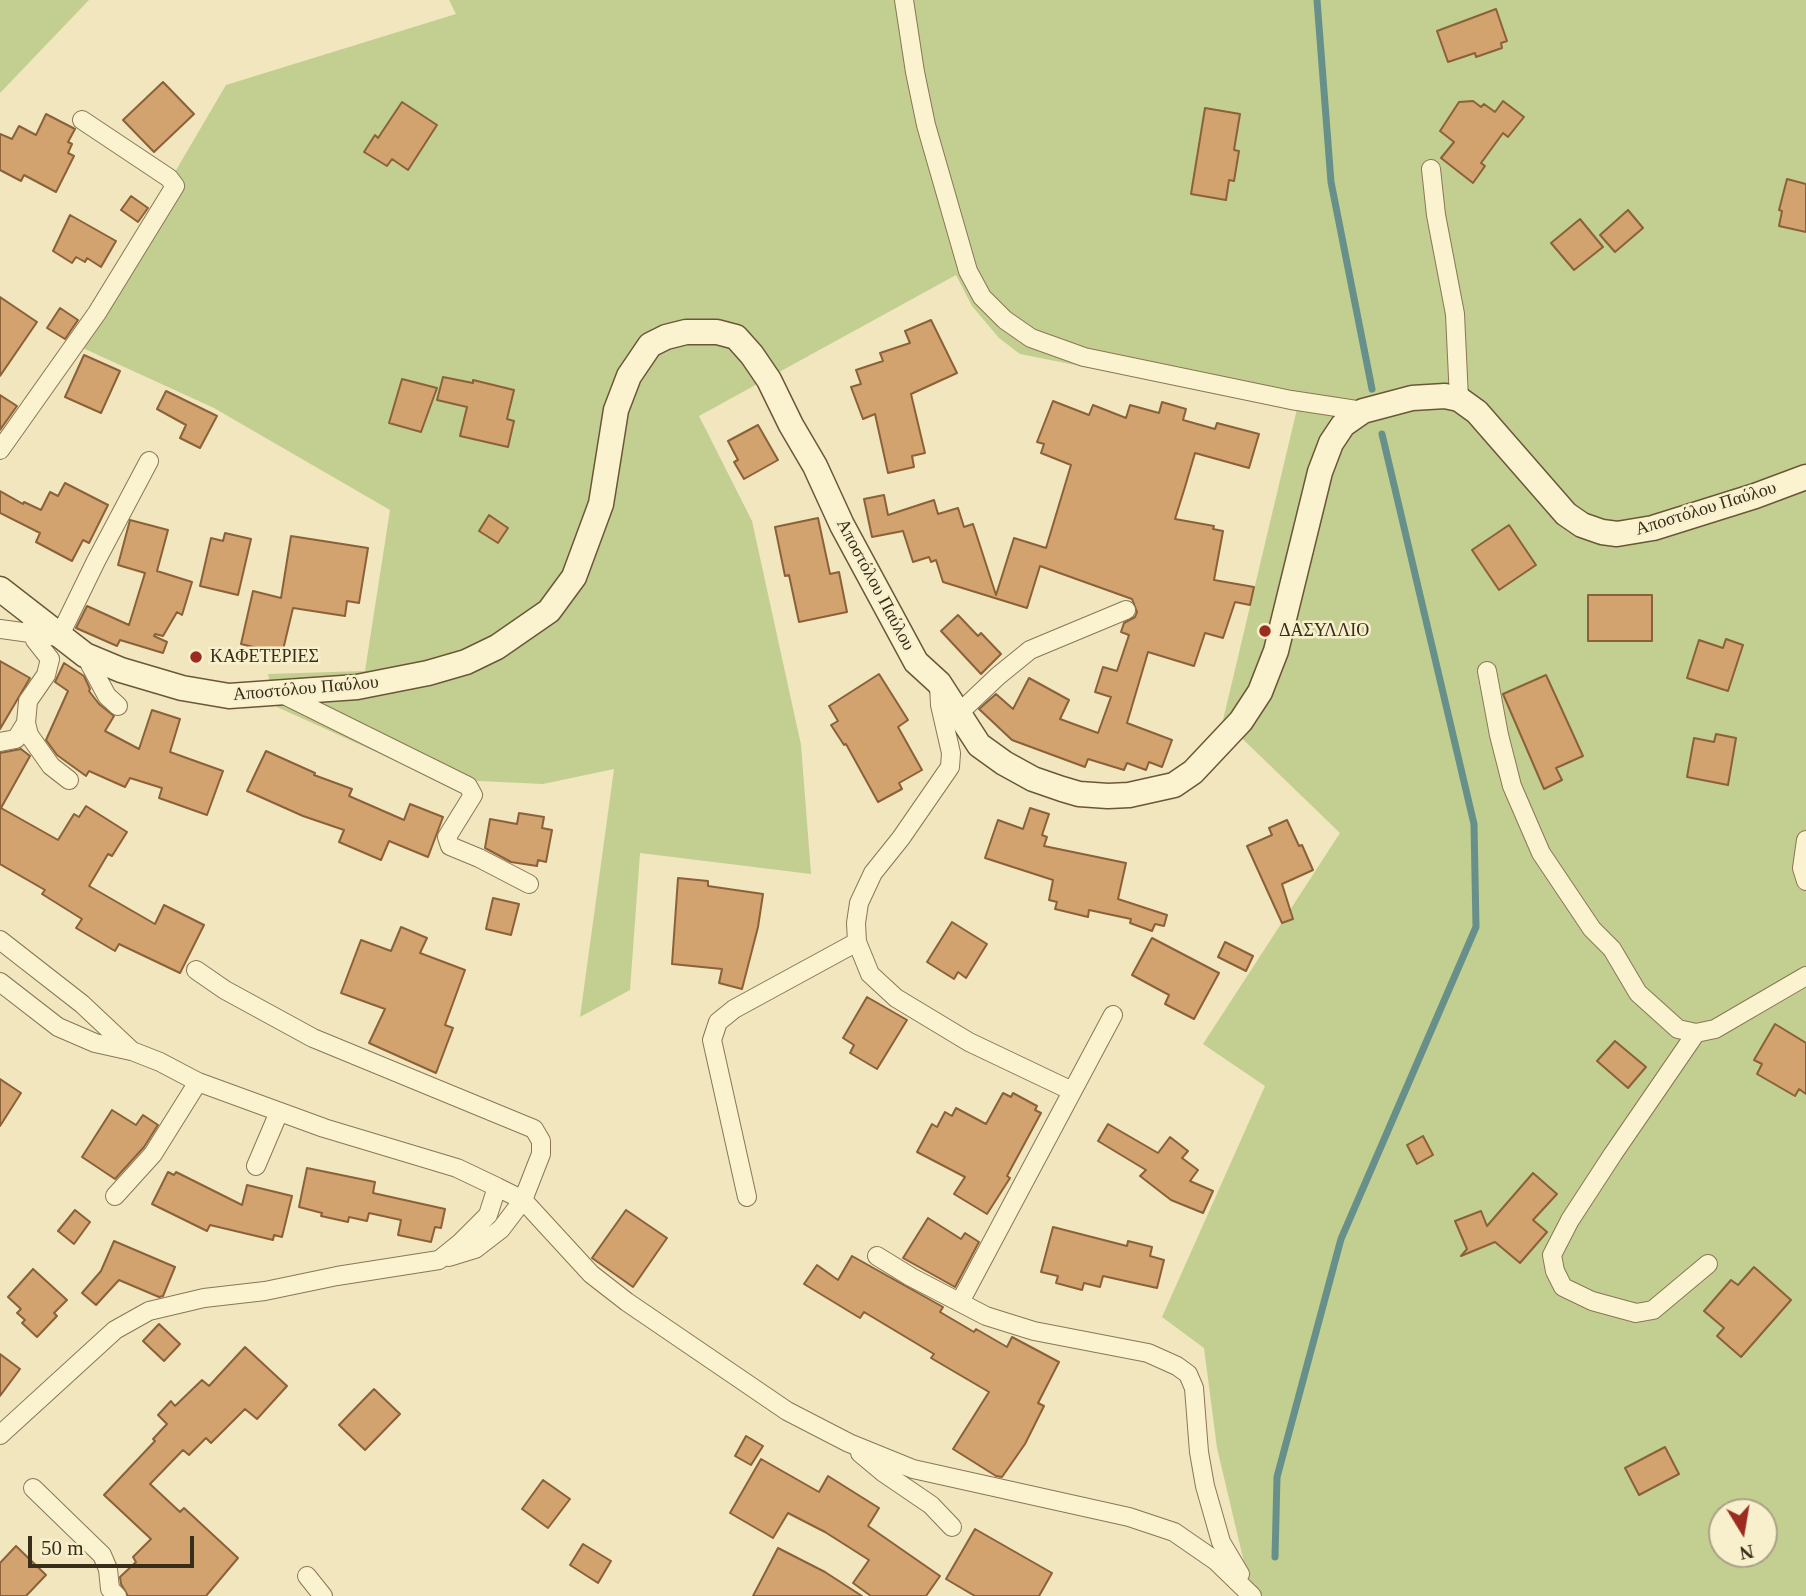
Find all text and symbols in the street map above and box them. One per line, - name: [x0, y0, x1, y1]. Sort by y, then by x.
- street label: Αποστόλου Παύλου: [1633, 477, 1779, 541]
- street label: Αποστόλου Παύλου: [831, 515, 919, 655]
- place label: ΔΑΣΥΛΛΙΟ: [1279, 620, 1369, 642]
- marker: ΔΑΣΥΛΛΙΟ: [1257, 623, 1273, 639]
- place label: ΚΑΦΕΤΕΡΙΕΣ: [210, 646, 319, 668]
- marker: ΚΑΦΕΤΕΡΙΕΣ: [188, 649, 204, 665]
- street label: Αποστόλου Παύλου: [232, 672, 380, 706]
- north arrow: [1708, 1498, 1778, 1568]
- scale bar: [32, 1522, 198, 1566]
- text: 50 m: [41, 1536, 84, 1560]
- text: N: [1738, 1541, 1755, 1564]

